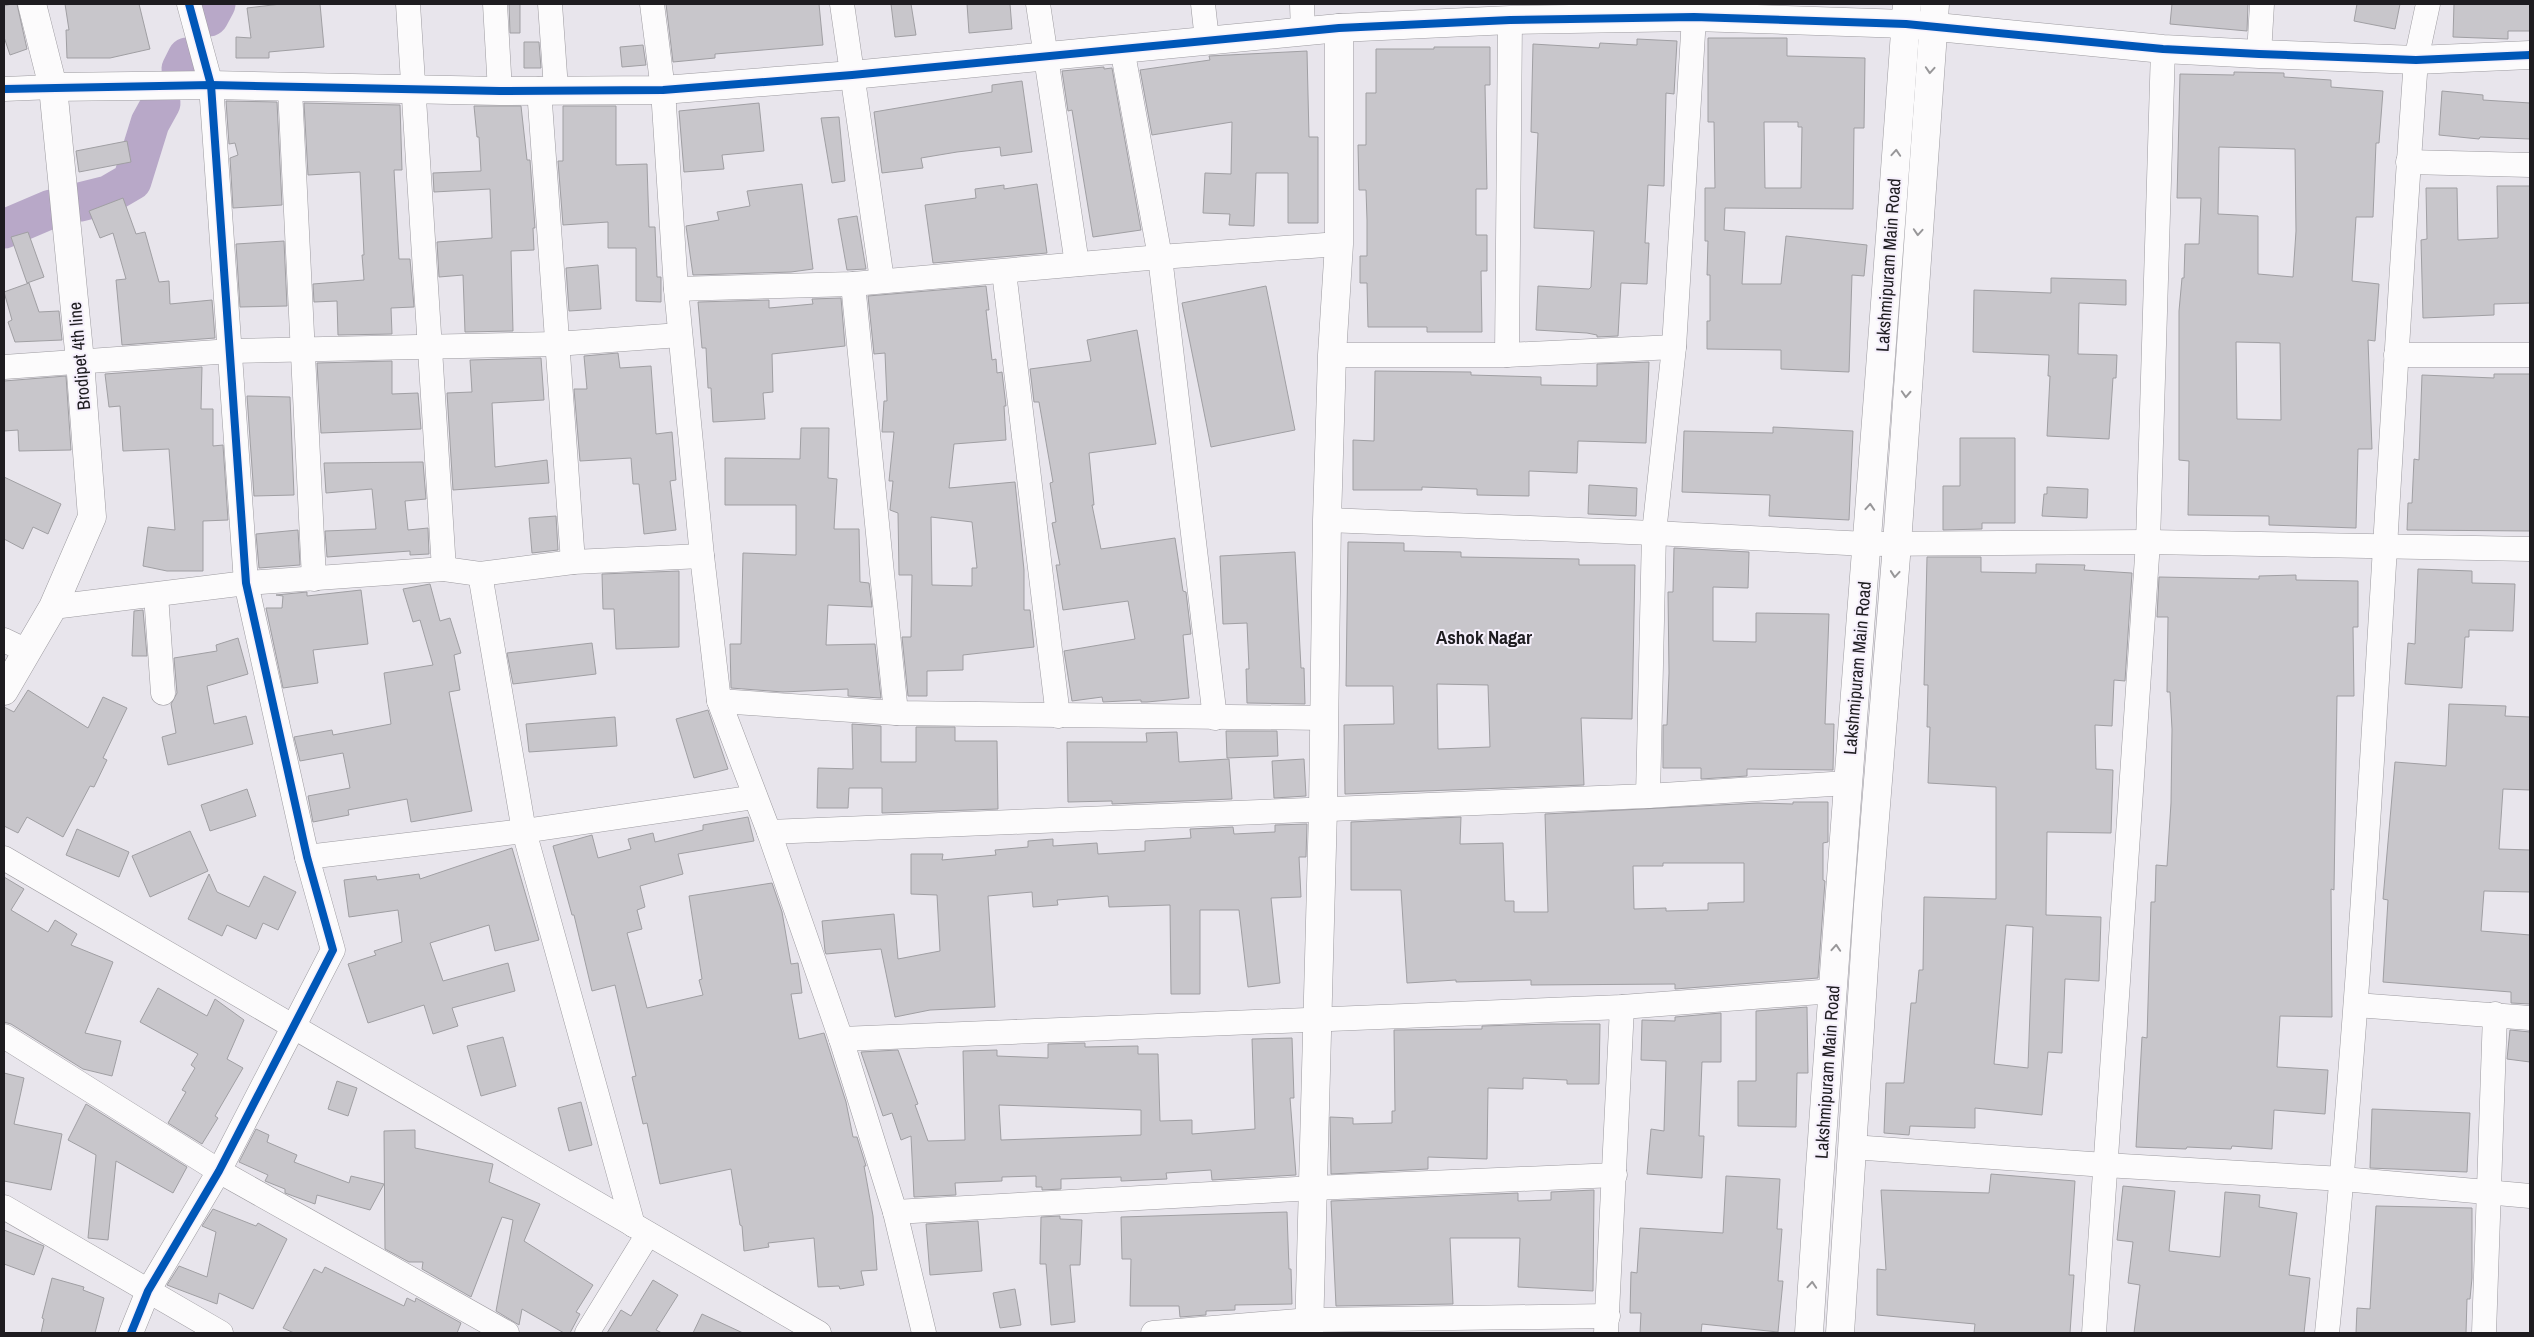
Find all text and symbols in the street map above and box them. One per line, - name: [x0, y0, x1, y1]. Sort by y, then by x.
- one-way arrow: [1925, 66, 1936, 74]
- one-way arrow: [1891, 148, 1902, 156]
- street label: Lakshmipuram Main Road: [1869, 177, 1907, 353]
- one-way arrow: [1913, 228, 1924, 236]
- street label: Brodipet 4th line: [62, 301, 96, 411]
- one-way arrow: [1901, 390, 1912, 398]
- one-way arrow: [1864, 502, 1875, 510]
- one-way arrow: [1890, 570, 1901, 578]
- street label: Lakshmipuram Main Road: [1837, 580, 1877, 756]
- district label: Ashok Nagar: [1436, 624, 1532, 650]
- one-way arrow: [1830, 944, 1841, 952]
- street label: Lakshmipuram Main Road: [1808, 984, 1846, 1160]
- one-way arrow: [1807, 1280, 1818, 1288]

